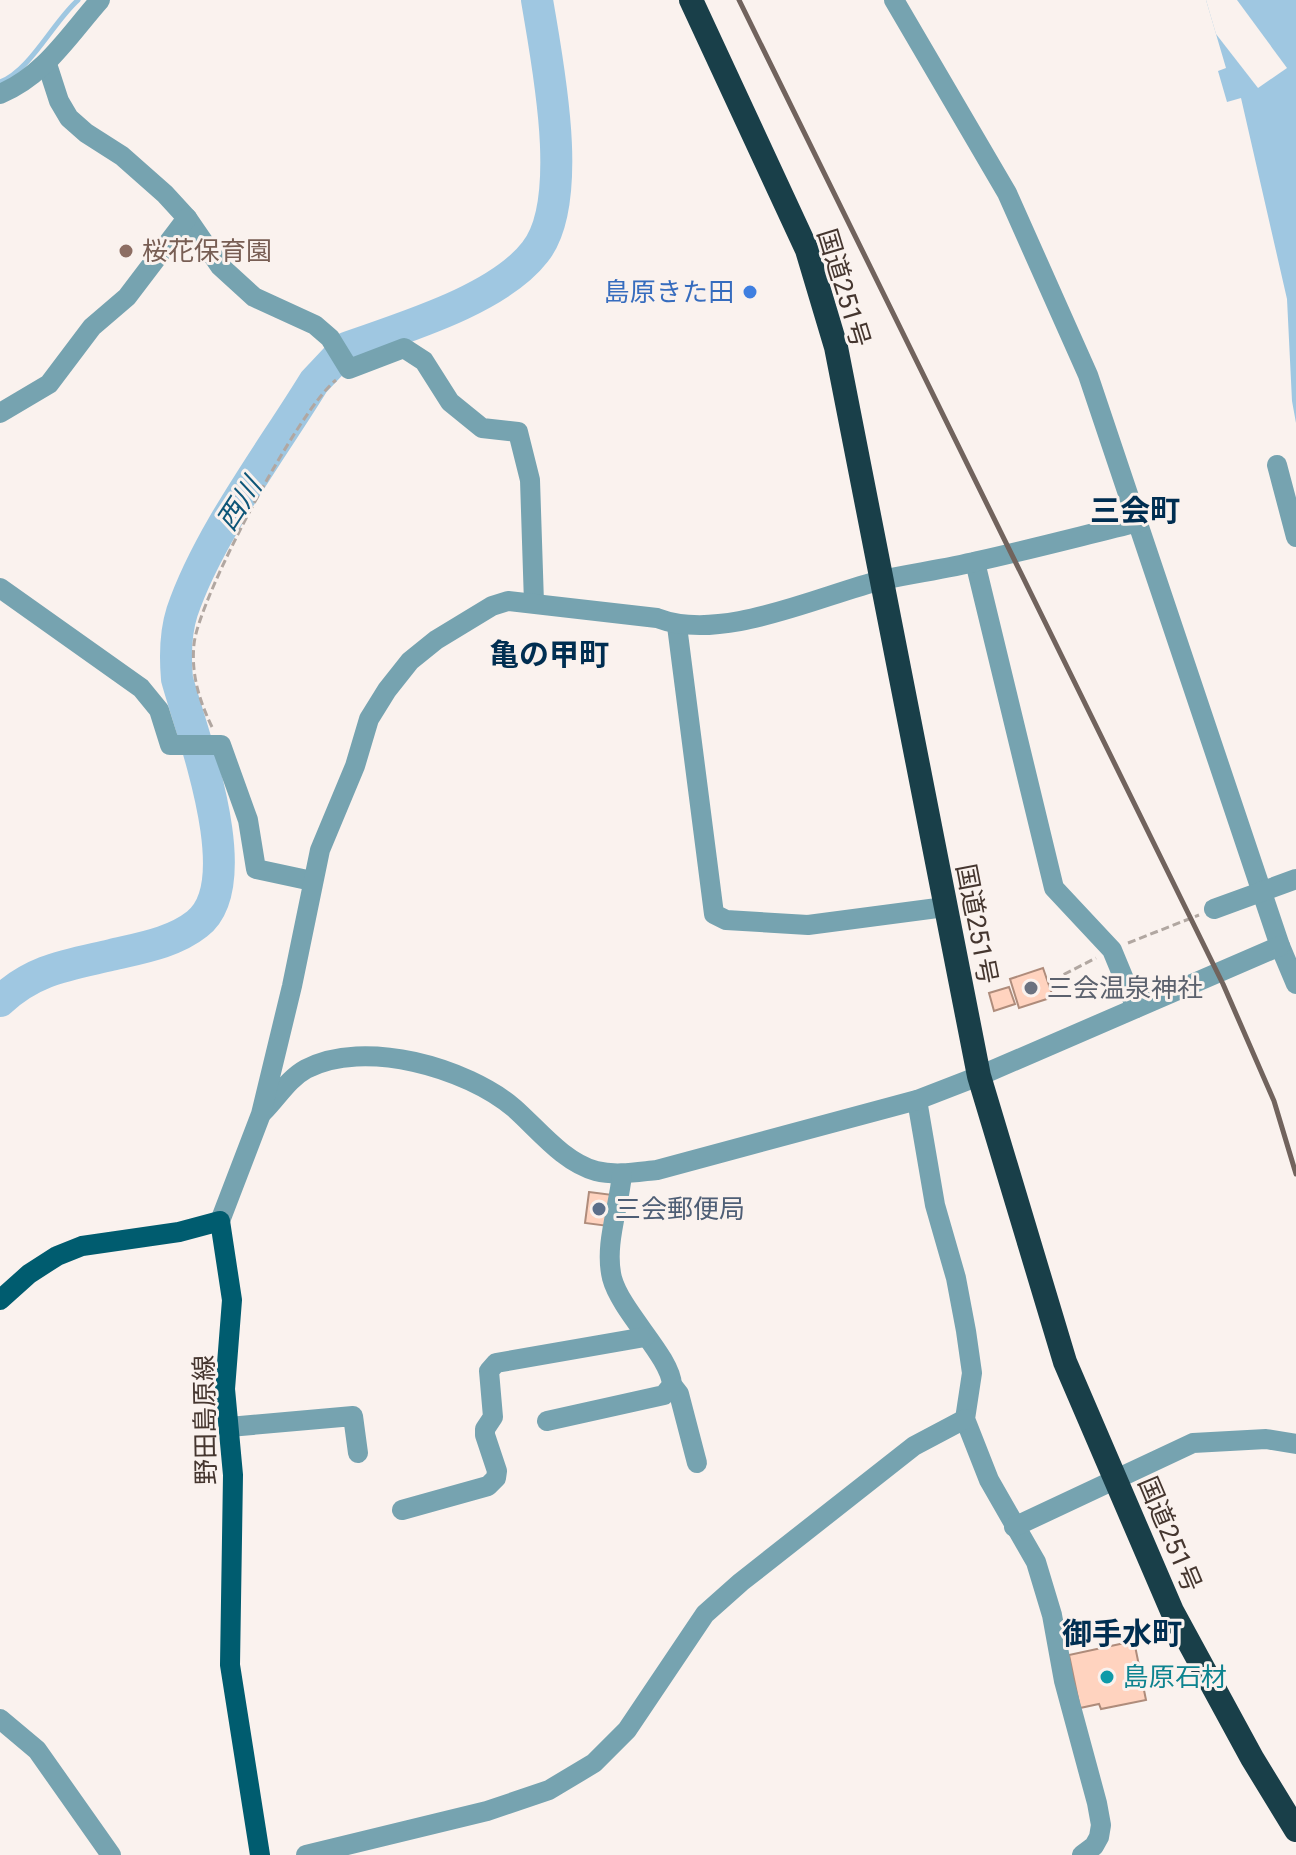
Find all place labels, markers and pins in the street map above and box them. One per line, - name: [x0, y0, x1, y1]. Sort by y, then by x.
- place label: 桜花保育園: [142, 236, 272, 266]
- marker: 桜花保育園: [117, 242, 135, 260]
- place label: 島原きた田: [604, 277, 734, 307]
- marker: 島原きた田: [741, 283, 759, 301]
- place label: 三会温泉神社: [1047, 973, 1203, 1003]
- marker: 三会温泉神社: [1022, 979, 1040, 997]
- place label: 三会郵便局: [615, 1194, 745, 1224]
- marker: 三会郵便局: [590, 1200, 608, 1218]
- place label: 島原石材: [1123, 1662, 1227, 1692]
- marker: 島原石材: [1098, 1668, 1116, 1686]

